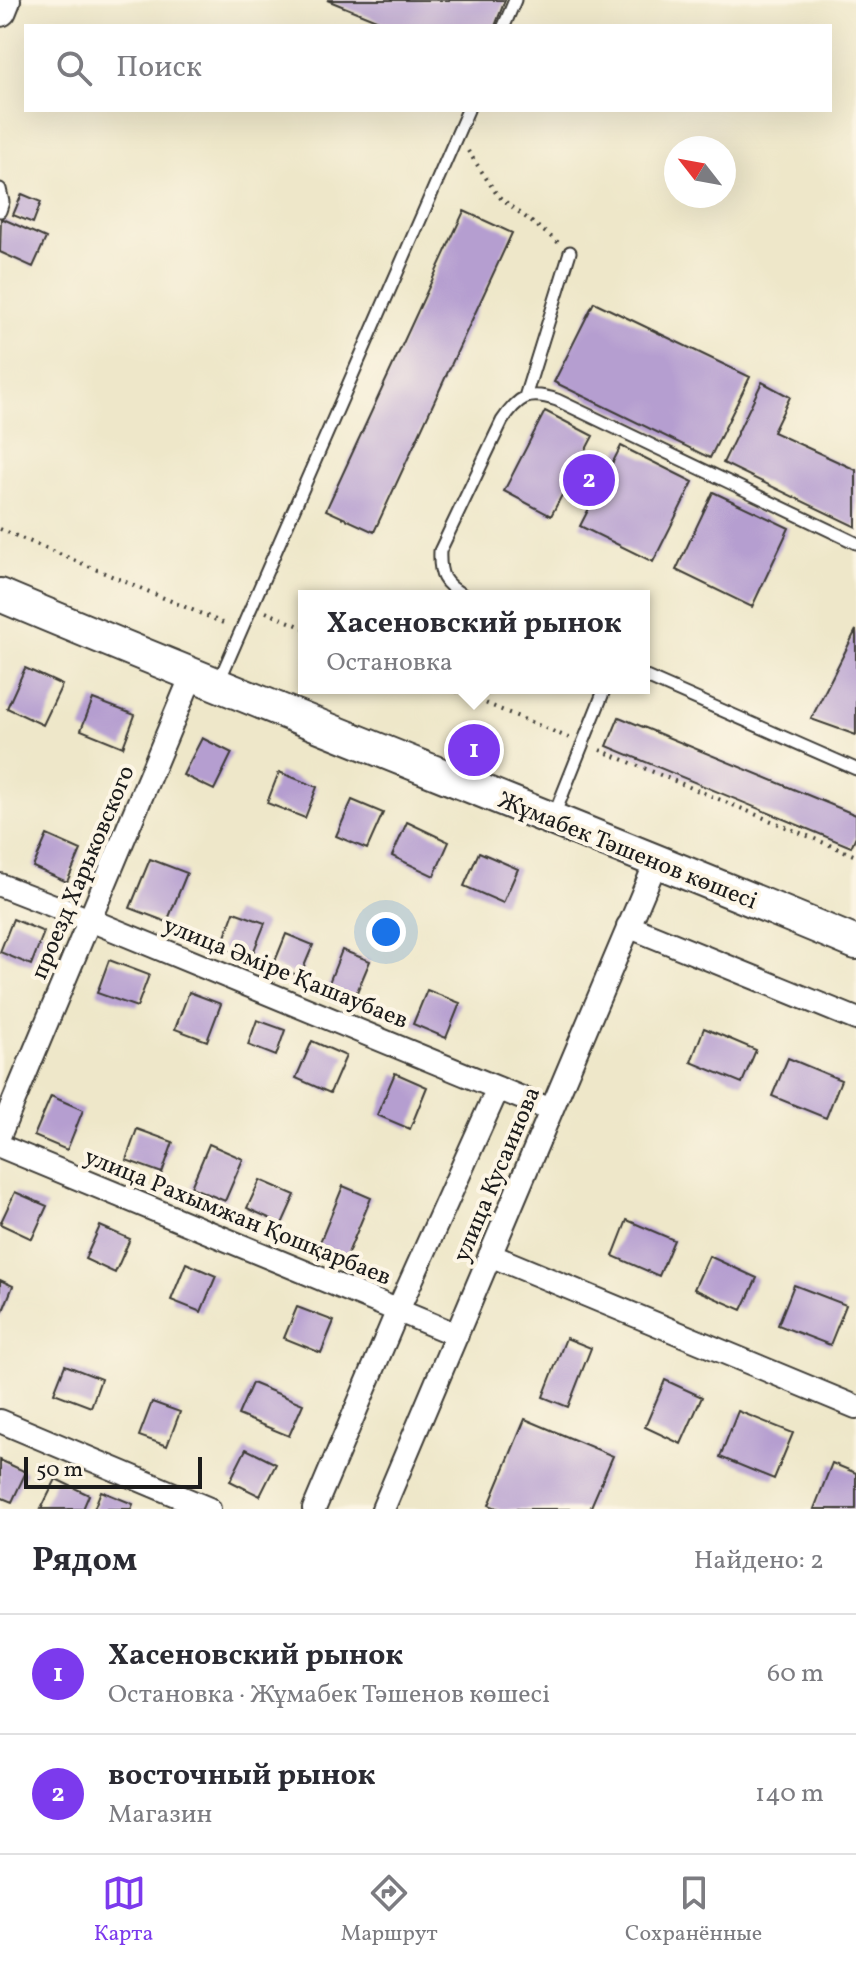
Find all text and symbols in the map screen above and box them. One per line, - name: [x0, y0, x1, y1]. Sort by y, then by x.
- search box: [24, 24, 832, 112]
- icon: search: [52, 46, 96, 90]
- text: Поиск: [116, 47, 202, 89]
- north arrow: [664, 136, 736, 208]
- pin: 2: [563, 450, 615, 510]
- popup: [298, 590, 650, 694]
- text: Хасеновский рынок: [326, 603, 622, 645]
- text: Остановка: [326, 645, 453, 681]
- pin: 1: [448, 720, 500, 780]
- street label: проезд Харьковского: [23, 760, 144, 985]
- street label: Жұмабек Тәшенов көшесі: [492, 784, 762, 920]
- street label: улица Әміре Қашаубаев: [158, 909, 413, 1039]
- your location: [366, 912, 406, 952]
- street label: улица Кусаинова: [446, 1082, 550, 1268]
- street label: улица Рахымжан Қошқарбаев: [79, 1141, 396, 1295]
- scale bar: [24, 1453, 202, 1489]
- text: 50 m: [36, 1455, 83, 1486]
- text: Рядом: [32, 1538, 137, 1585]
- text: Найдено: 2: [694, 1543, 824, 1579]
- text: Хасеновский рынок: [108, 1635, 403, 1677]
- text: 1: [53, 1656, 63, 1692]
- text: 60 m: [767, 1656, 824, 1692]
- text: Остановка · Жұмабек Тәшенов көшесі: [108, 1677, 550, 1713]
- text: восточный рынок: [108, 1755, 376, 1797]
- text: 2: [51, 1776, 65, 1812]
- text: 140 m: [755, 1776, 824, 1812]
- text: Магазин: [108, 1797, 212, 1833]
- tab: Карта: [94, 1871, 153, 1950]
- tab: Маршрут: [341, 1871, 438, 1950]
- tab: Сохранённые: [625, 1871, 762, 1950]

